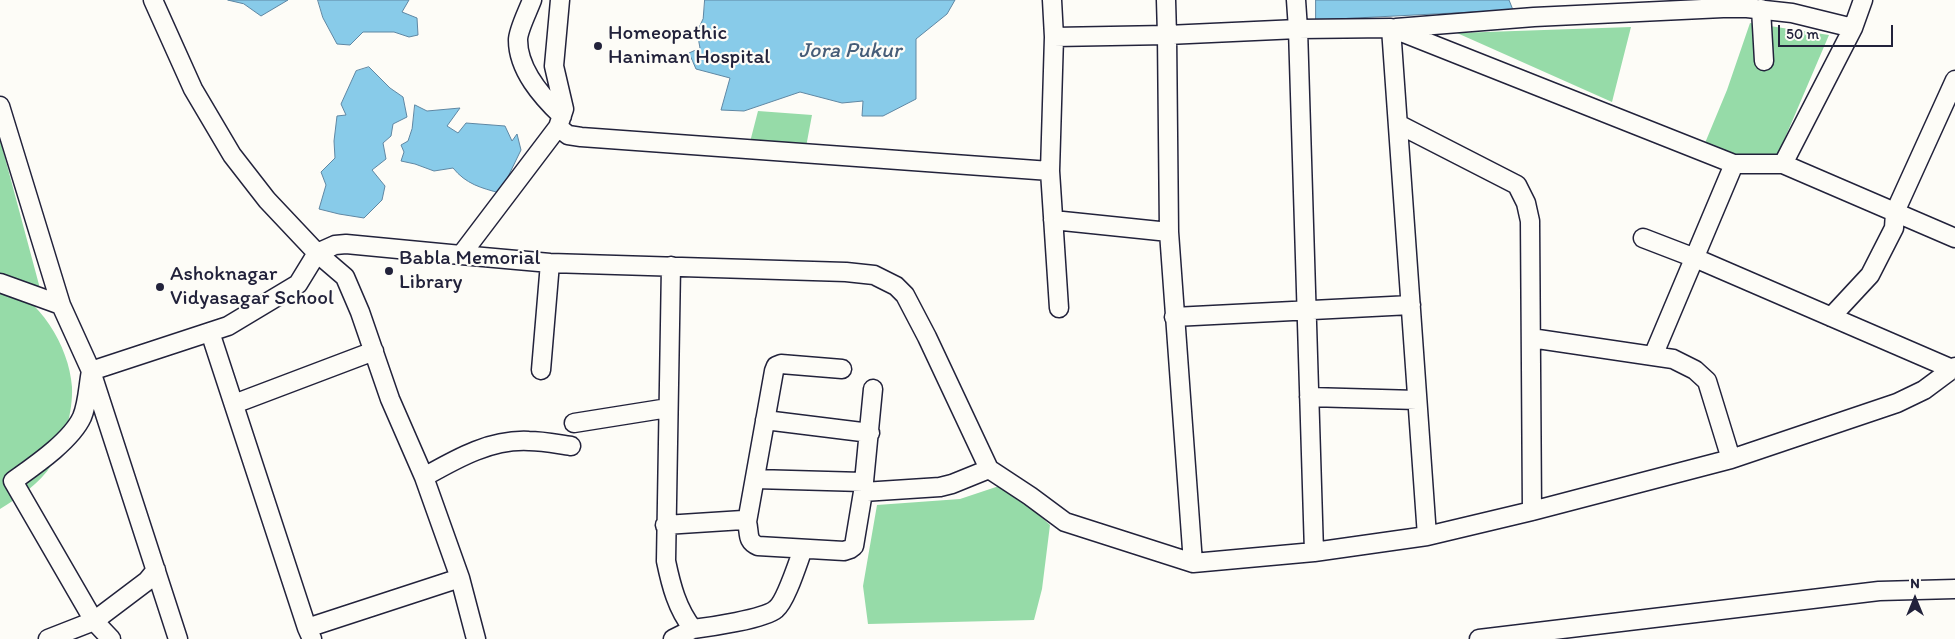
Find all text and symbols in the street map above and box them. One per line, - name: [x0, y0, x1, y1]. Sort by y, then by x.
- scale bar: [1780, 15, 1895, 47]
- place label: Homeopathic Haniman Hospital: [608, 21, 770, 71]
- text: 50 m: [1786, 25, 1819, 43]
- water label: Jora Pukur: [799, 38, 901, 64]
- marker: Homeopathic Haniman Hospital: [592, 40, 604, 52]
- place label: Babla Memorial Library: [399, 246, 540, 296]
- place label: Ashoknagar Vidyasagar School: [170, 262, 334, 312]
- marker: Babla Memorial Library: [383, 265, 395, 277]
- marker: Ashoknagar Vidyasagar School: [154, 281, 166, 293]
- north arrow: [1890, 574, 1940, 624]
- text: N: [1910, 575, 1920, 592]

